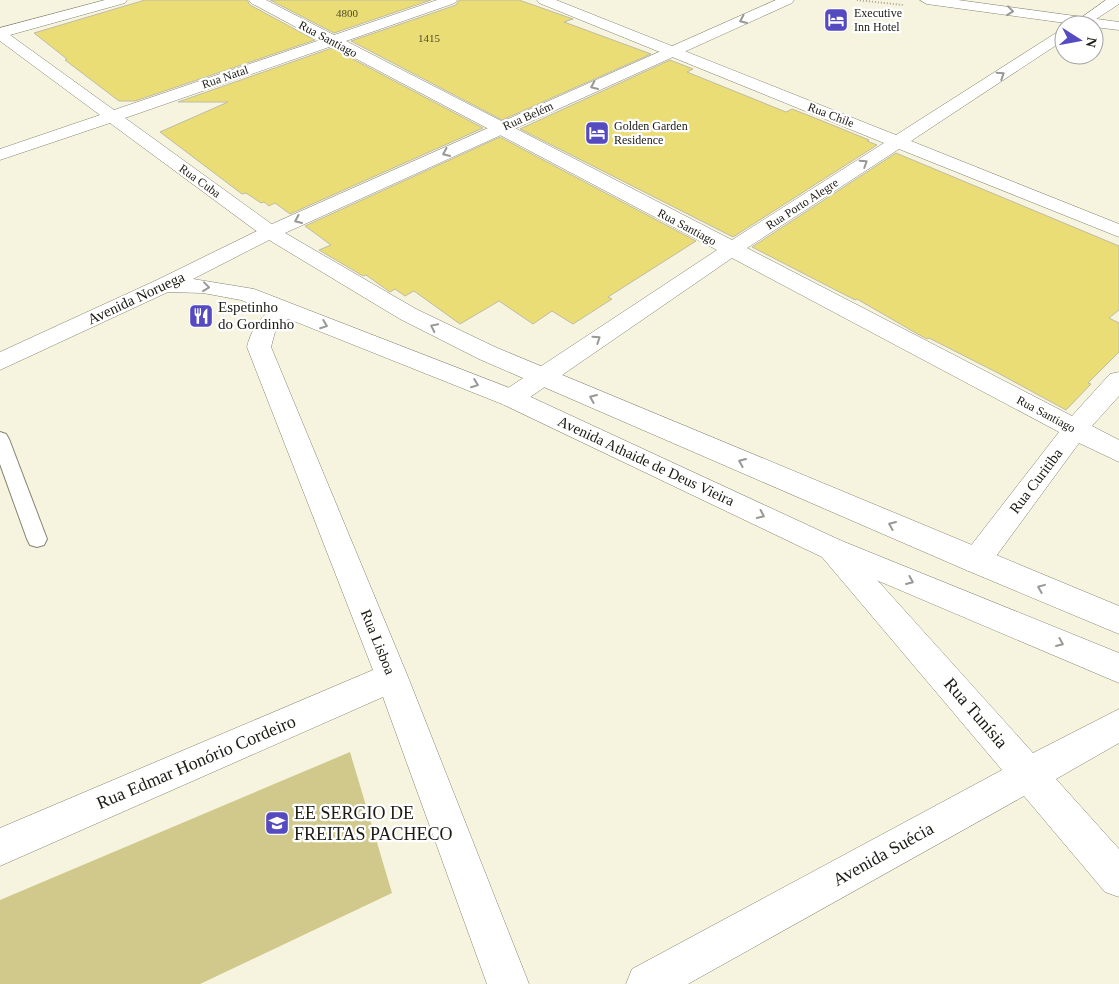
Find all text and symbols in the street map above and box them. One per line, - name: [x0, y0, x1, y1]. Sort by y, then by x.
- one-way arrow: [1006, 5, 1014, 16]
- place label: Executive Inn Hotel: [854, 6, 902, 34]
- house number: 4800: [336, 7, 359, 19]
- hotel icon: Executive Inn Hotel: [823, 7, 849, 33]
- one-way arrow: [739, 13, 748, 24]
- north arrow: [1054, 15, 1104, 65]
- street label: Rua Santiago: [296, 18, 360, 60]
- house number: 1415: [418, 32, 441, 44]
- text: N: [1083, 36, 1100, 49]
- street label: Rua Natal: [200, 62, 251, 91]
- one-way arrow: [995, 71, 1004, 81]
- one-way arrow: [590, 80, 599, 90]
- street label: Rua Belém: [501, 98, 556, 133]
- street label: Rua Chile: [806, 100, 856, 130]
- place label: Golden Garden Residence: [614, 119, 688, 147]
- hotel icon: Golden Garden Residence: [584, 120, 610, 146]
- one-way arrow: [442, 146, 451, 157]
- one-way arrow: [858, 160, 868, 169]
- street label: Rua Cuba: [177, 161, 224, 201]
- street label: Rua Porto Alegre: [763, 175, 841, 233]
- street label: Rua Santiago: [655, 206, 719, 248]
- one-way arrow: [294, 213, 303, 224]
- street label: Avenida Noruega: [85, 268, 187, 327]
- one-way arrow: [202, 281, 210, 292]
- place label: Espetinho do Gordinho: [218, 299, 294, 332]
- restaurant icon: Espetinho do Gordinho: [188, 303, 214, 329]
- one-way arrow: [319, 319, 327, 329]
- one-way arrow: [430, 323, 439, 333]
- one-way arrow: [591, 336, 601, 345]
- one-way arrow: [470, 378, 479, 388]
- one-way arrow: [589, 393, 598, 404]
- street label: Rua Santiago: [1014, 393, 1078, 435]
- street label: Avenida Athaide de Deus Vieira: [555, 413, 737, 509]
- street label: Rua Curitiba: [1006, 445, 1066, 517]
- one-way arrow: [738, 457, 747, 468]
- one-way arrow: [756, 509, 765, 520]
- one-way arrow: [888, 521, 897, 532]
- one-way arrow: [905, 575, 914, 585]
- one-way arrow: [1038, 584, 1046, 594]
- street label: Rua Lisboa: [358, 607, 398, 677]
- one-way arrow: [1055, 637, 1064, 648]
- street label: Rua Tunísia: [940, 674, 1012, 752]
- street label: Rua Edmar Honório Cordeiro: [93, 711, 299, 813]
- place label: EE SERGIO DE FREITAS PACHECO: [294, 803, 452, 844]
- school or university icon: EE SERGIO DE FREITAS PACHECO: [264, 810, 290, 836]
- street label: Avenida Suécia: [829, 818, 937, 890]

